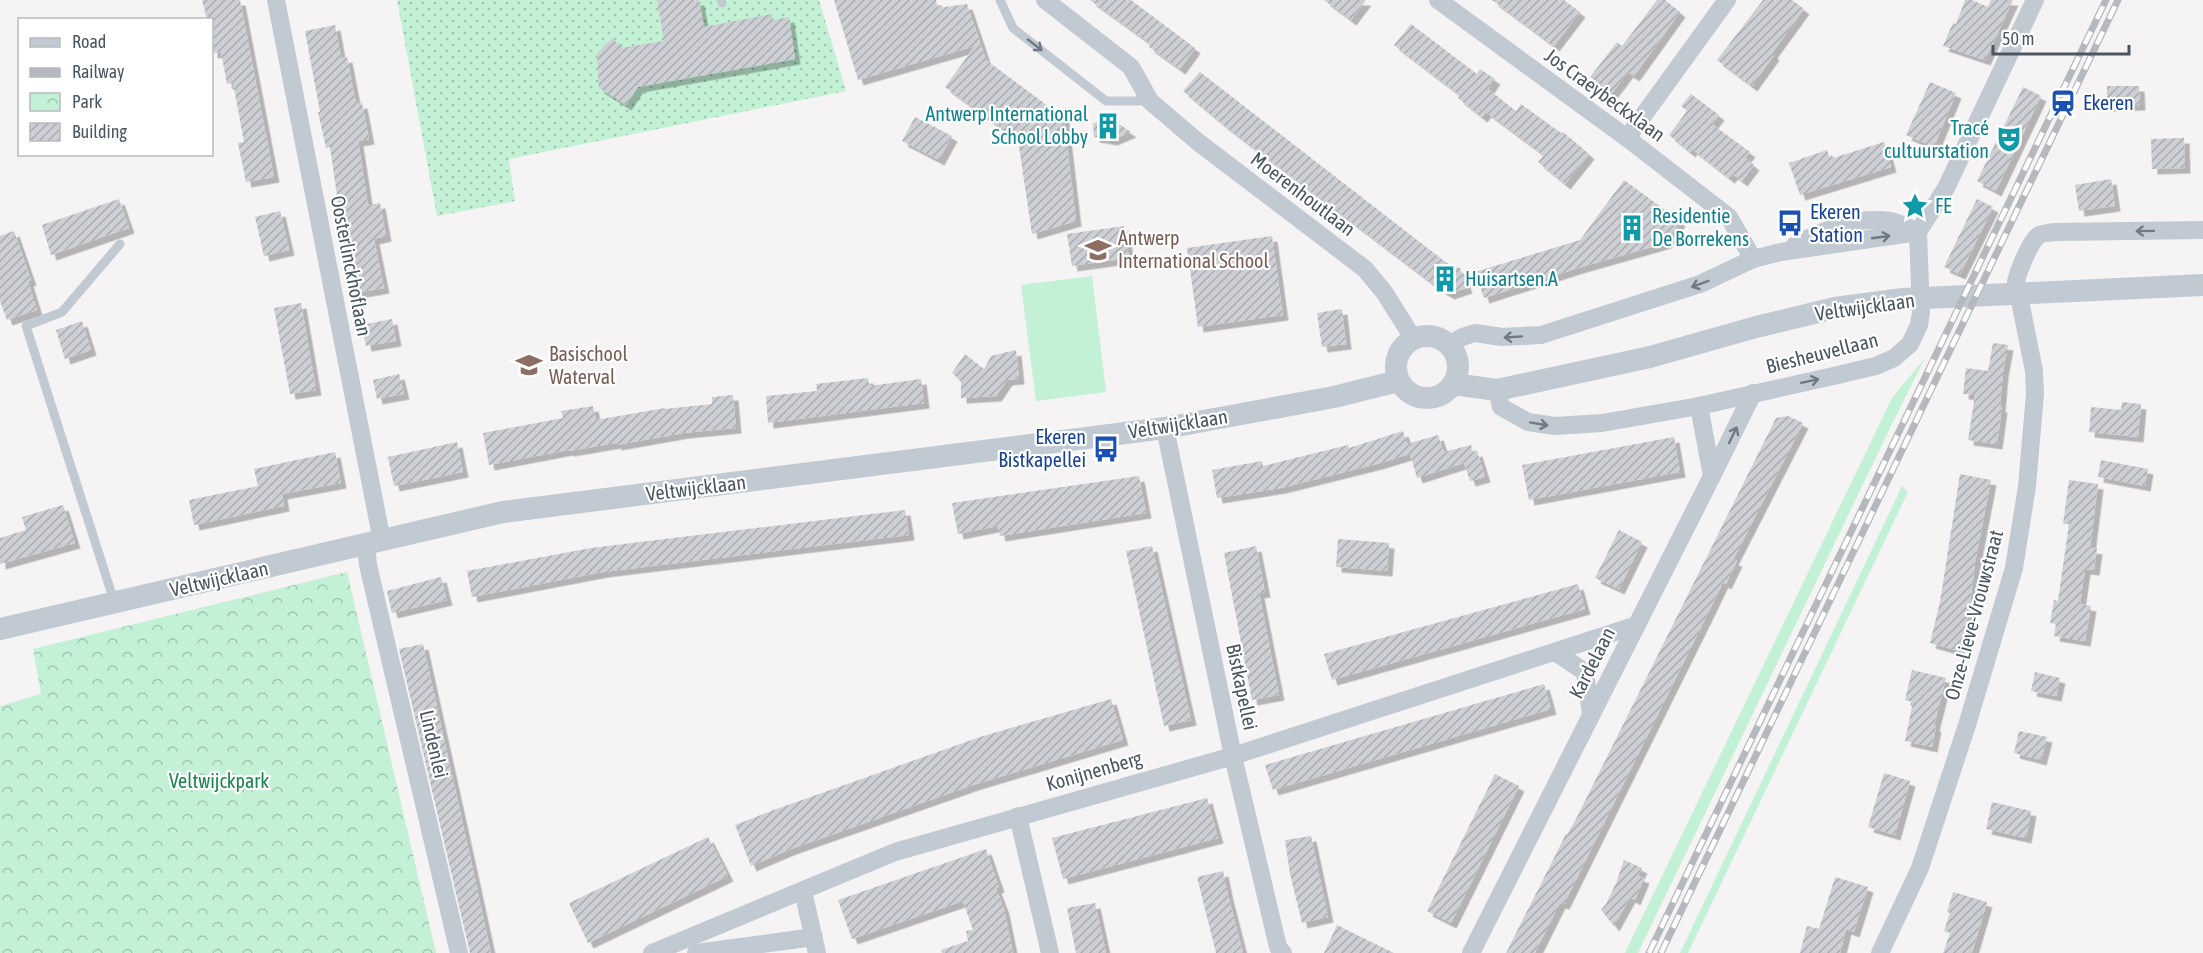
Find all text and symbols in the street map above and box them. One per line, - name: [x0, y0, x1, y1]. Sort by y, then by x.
- legend: [18, 18, 213, 156]
- scale bar: [1993, 18, 2130, 56]
- text: 50 m: [2002, 28, 2034, 49]
- text: Road: [72, 31, 106, 52]
- one-way arrow: [1026, 39, 1042, 52]
- street label: Jos Craeybeckxlaan: [1541, 43, 1670, 146]
- text: Railway: [72, 61, 124, 82]
- station icon: Ekeren: [2048, 88, 2078, 118]
- text: Park: [72, 91, 102, 112]
- place label: Ekeren: [2083, 91, 2134, 114]
- place label: Antwerp International School Lobby: [925, 102, 1089, 148]
- building icon: Antwerp International School Lobby: [1093, 111, 1123, 141]
- place label: Tracé cultuurstation: [1884, 116, 1989, 162]
- text: Building: [72, 121, 127, 142]
- theatre icon: Tracé cultuurstation: [1994, 124, 2024, 154]
- street label: Moerenhoutlaan: [1247, 147, 1360, 240]
- place icon: FE: [1900, 191, 1930, 221]
- street label: Oosterlinckhoflaan: [327, 194, 376, 338]
- place label: FE: [1935, 194, 1952, 217]
- place label: Ekeren Station: [1810, 200, 1863, 246]
- place label: Residentie De Borrekens: [1652, 204, 1749, 250]
- bus stop icon: Ekeren Station: [1775, 208, 1805, 238]
- building icon: Residentie De Borrekens: [1617, 213, 1647, 243]
- one-way arrow: [2135, 225, 2155, 237]
- place label: Antwerp International School: [1118, 226, 1269, 272]
- one-way arrow: [1870, 232, 1890, 243]
- school or university icon: Antwerp International School: [1083, 235, 1113, 265]
- building icon: Huisartsen.A: [1430, 264, 1460, 294]
- place label: Huisartsen.A: [1465, 267, 1558, 290]
- one-way arrow: [1691, 279, 1709, 290]
- street label: Veltwijcklaan: [1814, 288, 1916, 325]
- street label: Biesheuvellaan: [1763, 327, 1880, 378]
- one-way arrow: [1503, 331, 1523, 342]
- place label: Basischool Waterval: [549, 342, 628, 388]
- school or university icon: Basischool Waterval: [514, 350, 544, 380]
- one-way arrow: [1800, 375, 1819, 386]
- street label: Veltwijcklaan: [1127, 404, 1229, 443]
- one-way arrow: [1529, 418, 1548, 429]
- place label: Ekeren Bistkapellei: [998, 425, 1086, 471]
- one-way arrow: [1727, 426, 1739, 444]
- bus stop icon: Ekeren Bistkapellei: [1091, 434, 1121, 464]
- street label: Veltwijcklaan: [645, 470, 747, 505]
- street label: Onze-Lieve-Vrouwstraat: [1940, 527, 2007, 702]
- street label: Veltwijcklaan: [167, 556, 270, 601]
- street label: Kardelaan: [1564, 623, 1619, 702]
- street label: Bistkapellei: [1222, 642, 1263, 732]
- street label: Lindenlei: [416, 708, 453, 780]
- street label: Konijnenberg: [1043, 746, 1145, 795]
- park label: Veltwijckpark: [169, 769, 269, 792]

